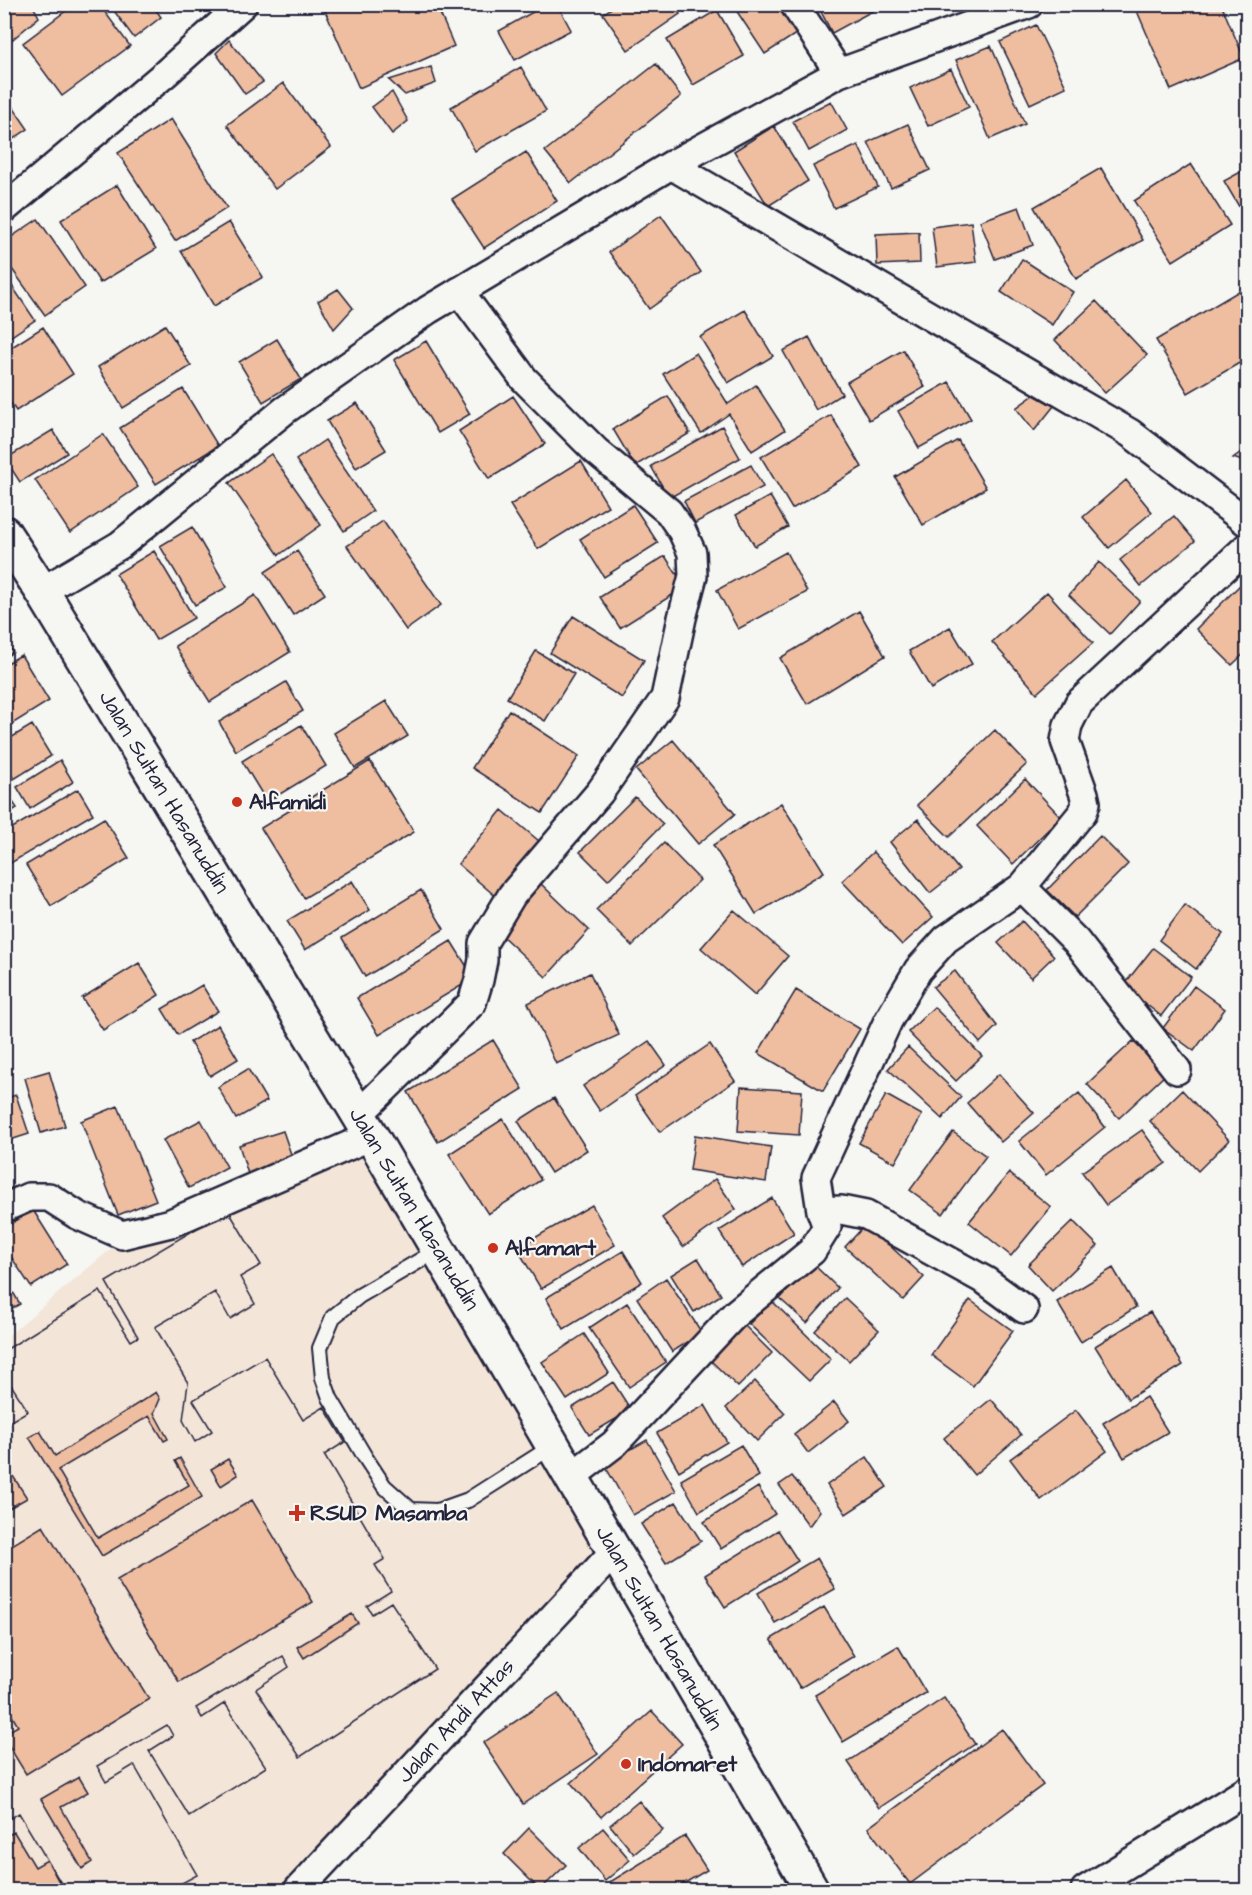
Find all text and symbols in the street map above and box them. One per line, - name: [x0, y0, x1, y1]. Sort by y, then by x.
- street label: Jalan Sultan Hasanuddin: [91, 685, 237, 899]
- place label: Alfamidi: [249, 787, 327, 818]
- marker: Alfamidi: [230, 795, 244, 809]
- street label: Jalan Sultan Hasanuddin: [341, 1102, 487, 1316]
- place label: Alfamart: [505, 1233, 597, 1264]
- marker: Alfamart: [486, 1241, 500, 1255]
- place label: RSUD Masamba: [310, 1498, 468, 1529]
- marker: RSUD Masamba: [288, 1504, 306, 1522]
- street label: Jalan Sultan Hasanuddin: [588, 1520, 730, 1736]
- street label: Jalan Andi Attas: [390, 1652, 522, 1790]
- place label: Indomaret: [638, 1749, 738, 1780]
- marker: Indomaret: [619, 1757, 633, 1771]

